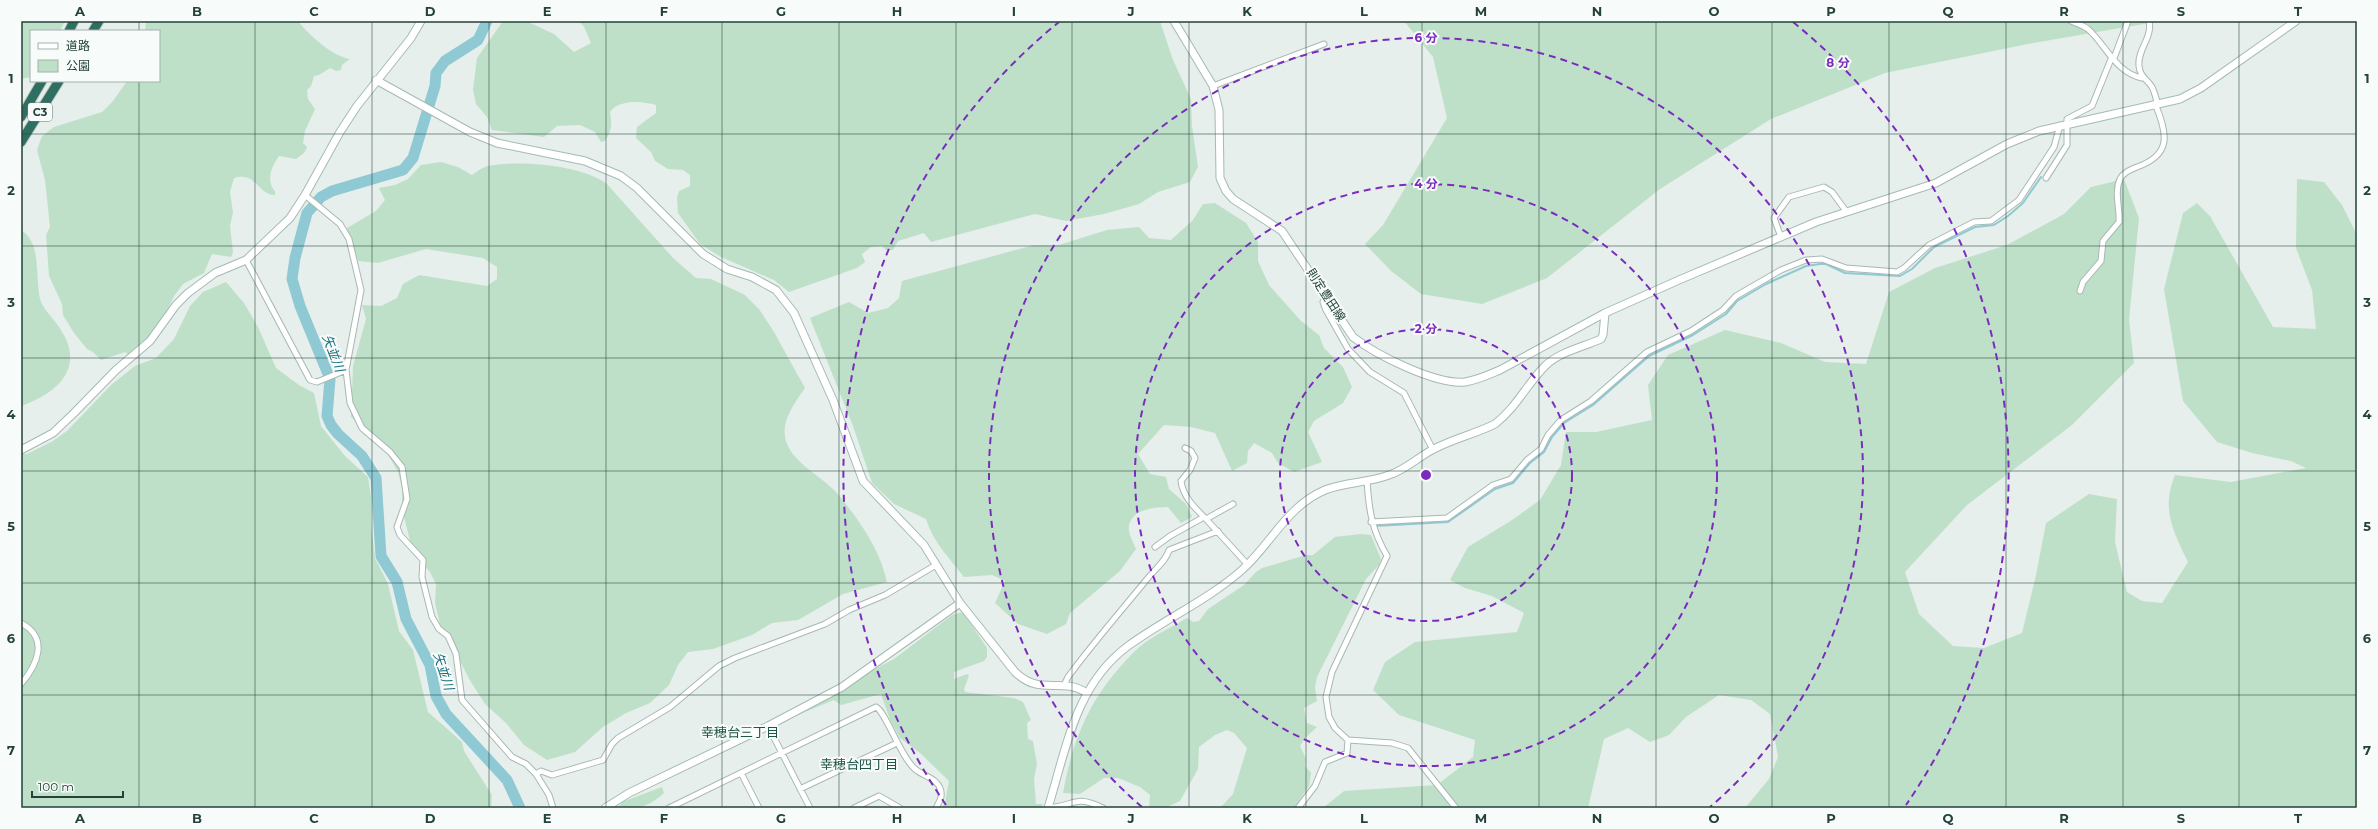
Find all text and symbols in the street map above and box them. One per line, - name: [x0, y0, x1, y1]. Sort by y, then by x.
- text: A: [74, 3, 86, 19]
- text: B: [192, 3, 202, 19]
- text: C: [309, 3, 319, 19]
- text: D: [425, 3, 436, 19]
- text: E: [543, 3, 552, 19]
- text: F: [660, 3, 668, 19]
- text: G: [776, 3, 786, 19]
- text: H: [892, 3, 902, 19]
- text: I: [1012, 3, 1016, 19]
- text: J: [1126, 3, 1135, 19]
- text: K: [1242, 3, 1252, 19]
- text: L: [1360, 3, 1368, 19]
- text: M: [1475, 3, 1487, 19]
- text: N: [1592, 3, 1602, 19]
- text: O: [1709, 3, 1720, 19]
- text: P: [1826, 3, 1836, 19]
- text: Q: [1943, 3, 1954, 19]
- text: R: [2059, 3, 2069, 19]
- text: S: [2177, 3, 2185, 19]
- text: T: [2294, 3, 2302, 19]
- legend: [30, 30, 160, 82]
- text: 6 分: [1414, 30, 1438, 45]
- text: 道路: [66, 38, 90, 53]
- text: 8 分: [1826, 55, 1850, 70]
- text: 公園: [66, 58, 90, 73]
- text: 1: [8, 70, 14, 86]
- text: 1: [2364, 70, 2370, 86]
- road number: C3: [28, 103, 52, 121]
- text: 4 分: [1414, 176, 1438, 191]
- text: 2: [7, 182, 15, 198]
- text: 2: [2363, 182, 2371, 198]
- street label: 則定豊田線: [1304, 265, 1349, 324]
- text: 3: [6, 294, 15, 310]
- text: 3: [2362, 294, 2371, 310]
- text: 2 分: [1415, 321, 1437, 336]
- water label: 矢並川: [320, 332, 349, 376]
- text: 4: [7, 406, 16, 422]
- text: 4: [2363, 406, 2372, 422]
- centre of rings: [1419, 468, 1433, 482]
- text: 5: [7, 518, 15, 534]
- text: 5: [2363, 518, 2371, 534]
- text: 6: [7, 630, 16, 646]
- text: 6: [2363, 630, 2372, 646]
- water label: 矢並川: [430, 650, 458, 694]
- district label: 幸穂台三丁目: [701, 724, 779, 740]
- text: 7: [7, 742, 15, 758]
- text: 7: [2363, 742, 2371, 758]
- district label: 幸穂台四丁目: [820, 756, 898, 772]
- scale bar: [32, 773, 123, 799]
- text: 100 m: [38, 779, 74, 794]
- text: A: [74, 810, 86, 826]
- text: B: [192, 810, 202, 826]
- text: C: [309, 810, 319, 826]
- text: D: [425, 810, 436, 826]
- text: E: [543, 810, 552, 826]
- text: F: [660, 810, 668, 826]
- text: G: [776, 810, 786, 826]
- text: H: [892, 810, 902, 826]
- text: I: [1012, 810, 1016, 826]
- text: J: [1126, 810, 1135, 826]
- text: K: [1242, 810, 1252, 826]
- text: L: [1360, 810, 1368, 826]
- text: M: [1475, 810, 1487, 826]
- text: N: [1592, 810, 1602, 826]
- text: O: [1709, 810, 1720, 826]
- text: P: [1826, 810, 1836, 826]
- text: Q: [1943, 810, 1954, 826]
- text: R: [2059, 810, 2069, 826]
- text: S: [2177, 810, 2185, 826]
- text: T: [2294, 810, 2302, 826]

